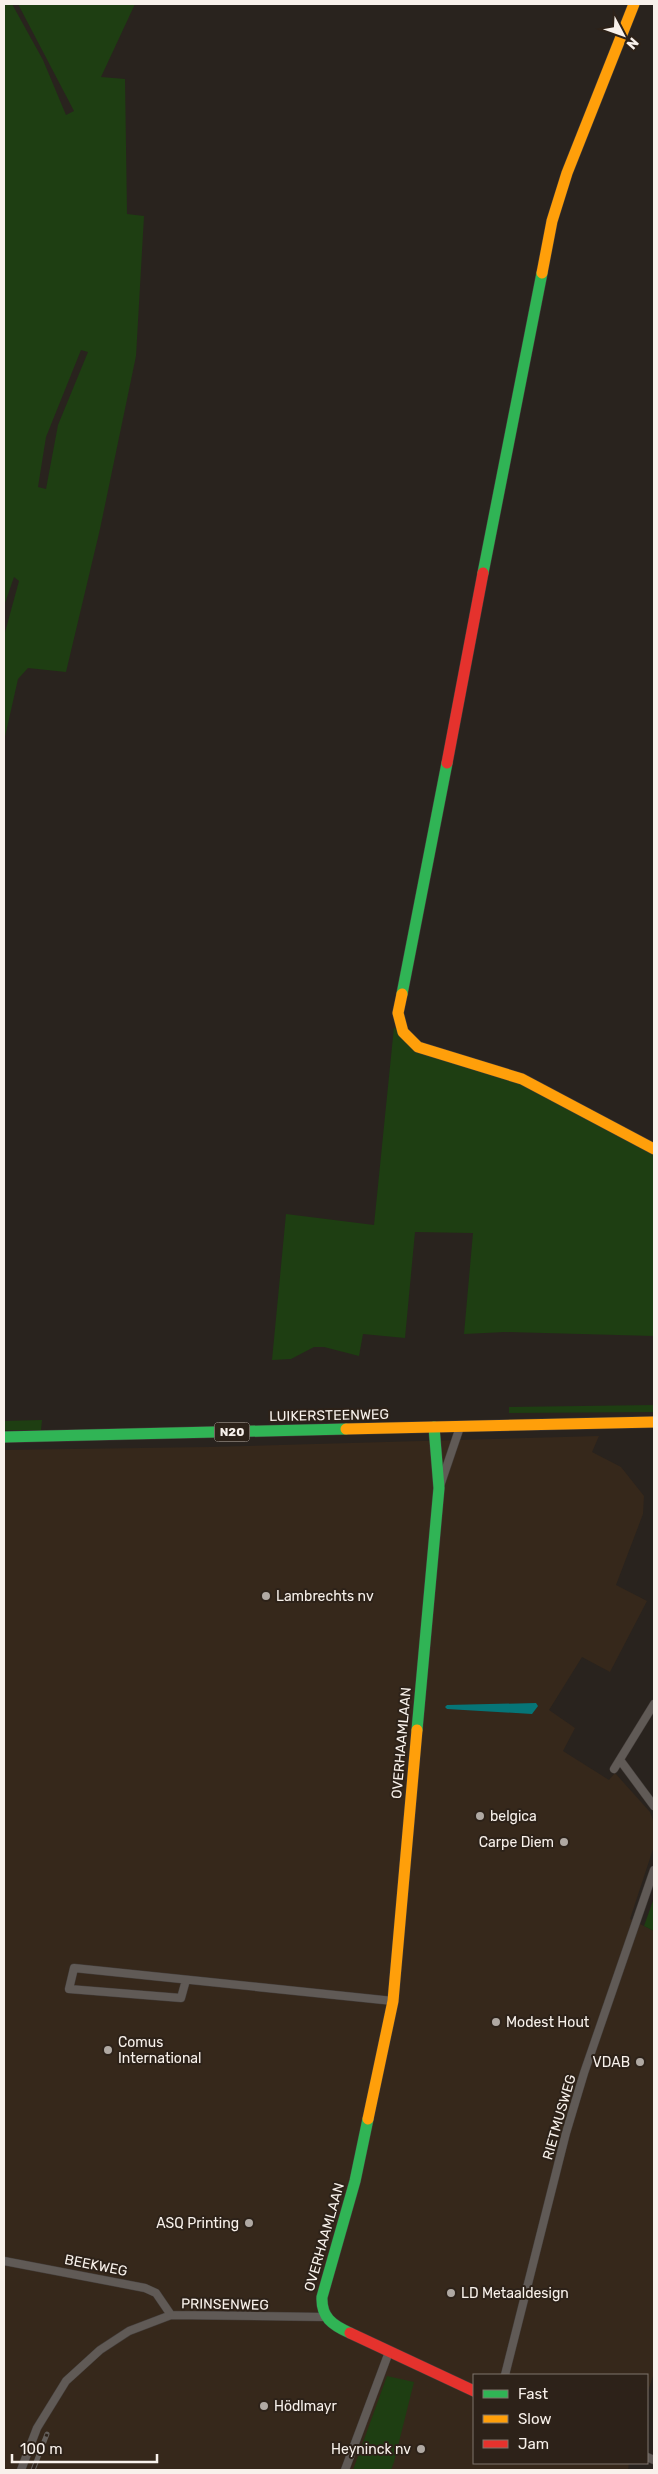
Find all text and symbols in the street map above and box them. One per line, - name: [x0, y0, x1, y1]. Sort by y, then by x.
- north arrow: [598, 10, 648, 60]
- text: N: [623, 34, 642, 53]
- street label: LUIKERSTEENWEG: [269, 1406, 389, 1425]
- road number: N20: [214, 1422, 250, 1441]
- place label: Lambrechts nv: [276, 1588, 374, 1605]
- marker: Lambrechts nv: [260, 1590, 272, 1602]
- street label: OVERHAAMLAAN: [388, 1686, 415, 1800]
- place label: belgica: [490, 1808, 537, 1825]
- marker: belgica: [474, 1810, 486, 1822]
- place label: Carpe Diem: [479, 1834, 554, 1851]
- marker: Carpe Diem: [558, 1836, 570, 1848]
- place label: Modest Hout: [506, 2014, 590, 2031]
- marker: Modest Hout: [490, 2016, 502, 2028]
- place label: Comus International: [118, 2034, 202, 2067]
- marker: Comus International: [102, 2044, 114, 2056]
- place label: VDAB: [593, 2054, 630, 2071]
- marker: VDAB: [634, 2056, 646, 2068]
- street label: RIETMUSWEG: [539, 2072, 580, 2162]
- street label: OVERHAAMLAAN: [301, 2181, 348, 2293]
- place label: ASQ Printing: [156, 2215, 239, 2232]
- marker: ASQ Printing: [243, 2217, 255, 2229]
- street label: BEEKWEG: [63, 2251, 129, 2280]
- place label: LD Metaaldesign: [461, 2285, 569, 2302]
- marker: LD Metaaldesign: [445, 2287, 457, 2299]
- street label: PRINSENWEG: [181, 2295, 269, 2314]
- legend: [473, 2374, 648, 2464]
- text: Fast: [518, 2385, 548, 2403]
- place label: Hödlmayr: [274, 2398, 338, 2415]
- marker: Hödlmayr: [258, 2400, 270, 2412]
- text: Slow: [518, 2410, 551, 2428]
- scale bar: [12, 2432, 158, 2464]
- text: Jam: [518, 2435, 549, 2453]
- text: 100 m: [20, 2440, 62, 2458]
- place label: Heyninck nv: [331, 2441, 411, 2458]
- marker: Heyninck nv: [415, 2443, 427, 2455]

